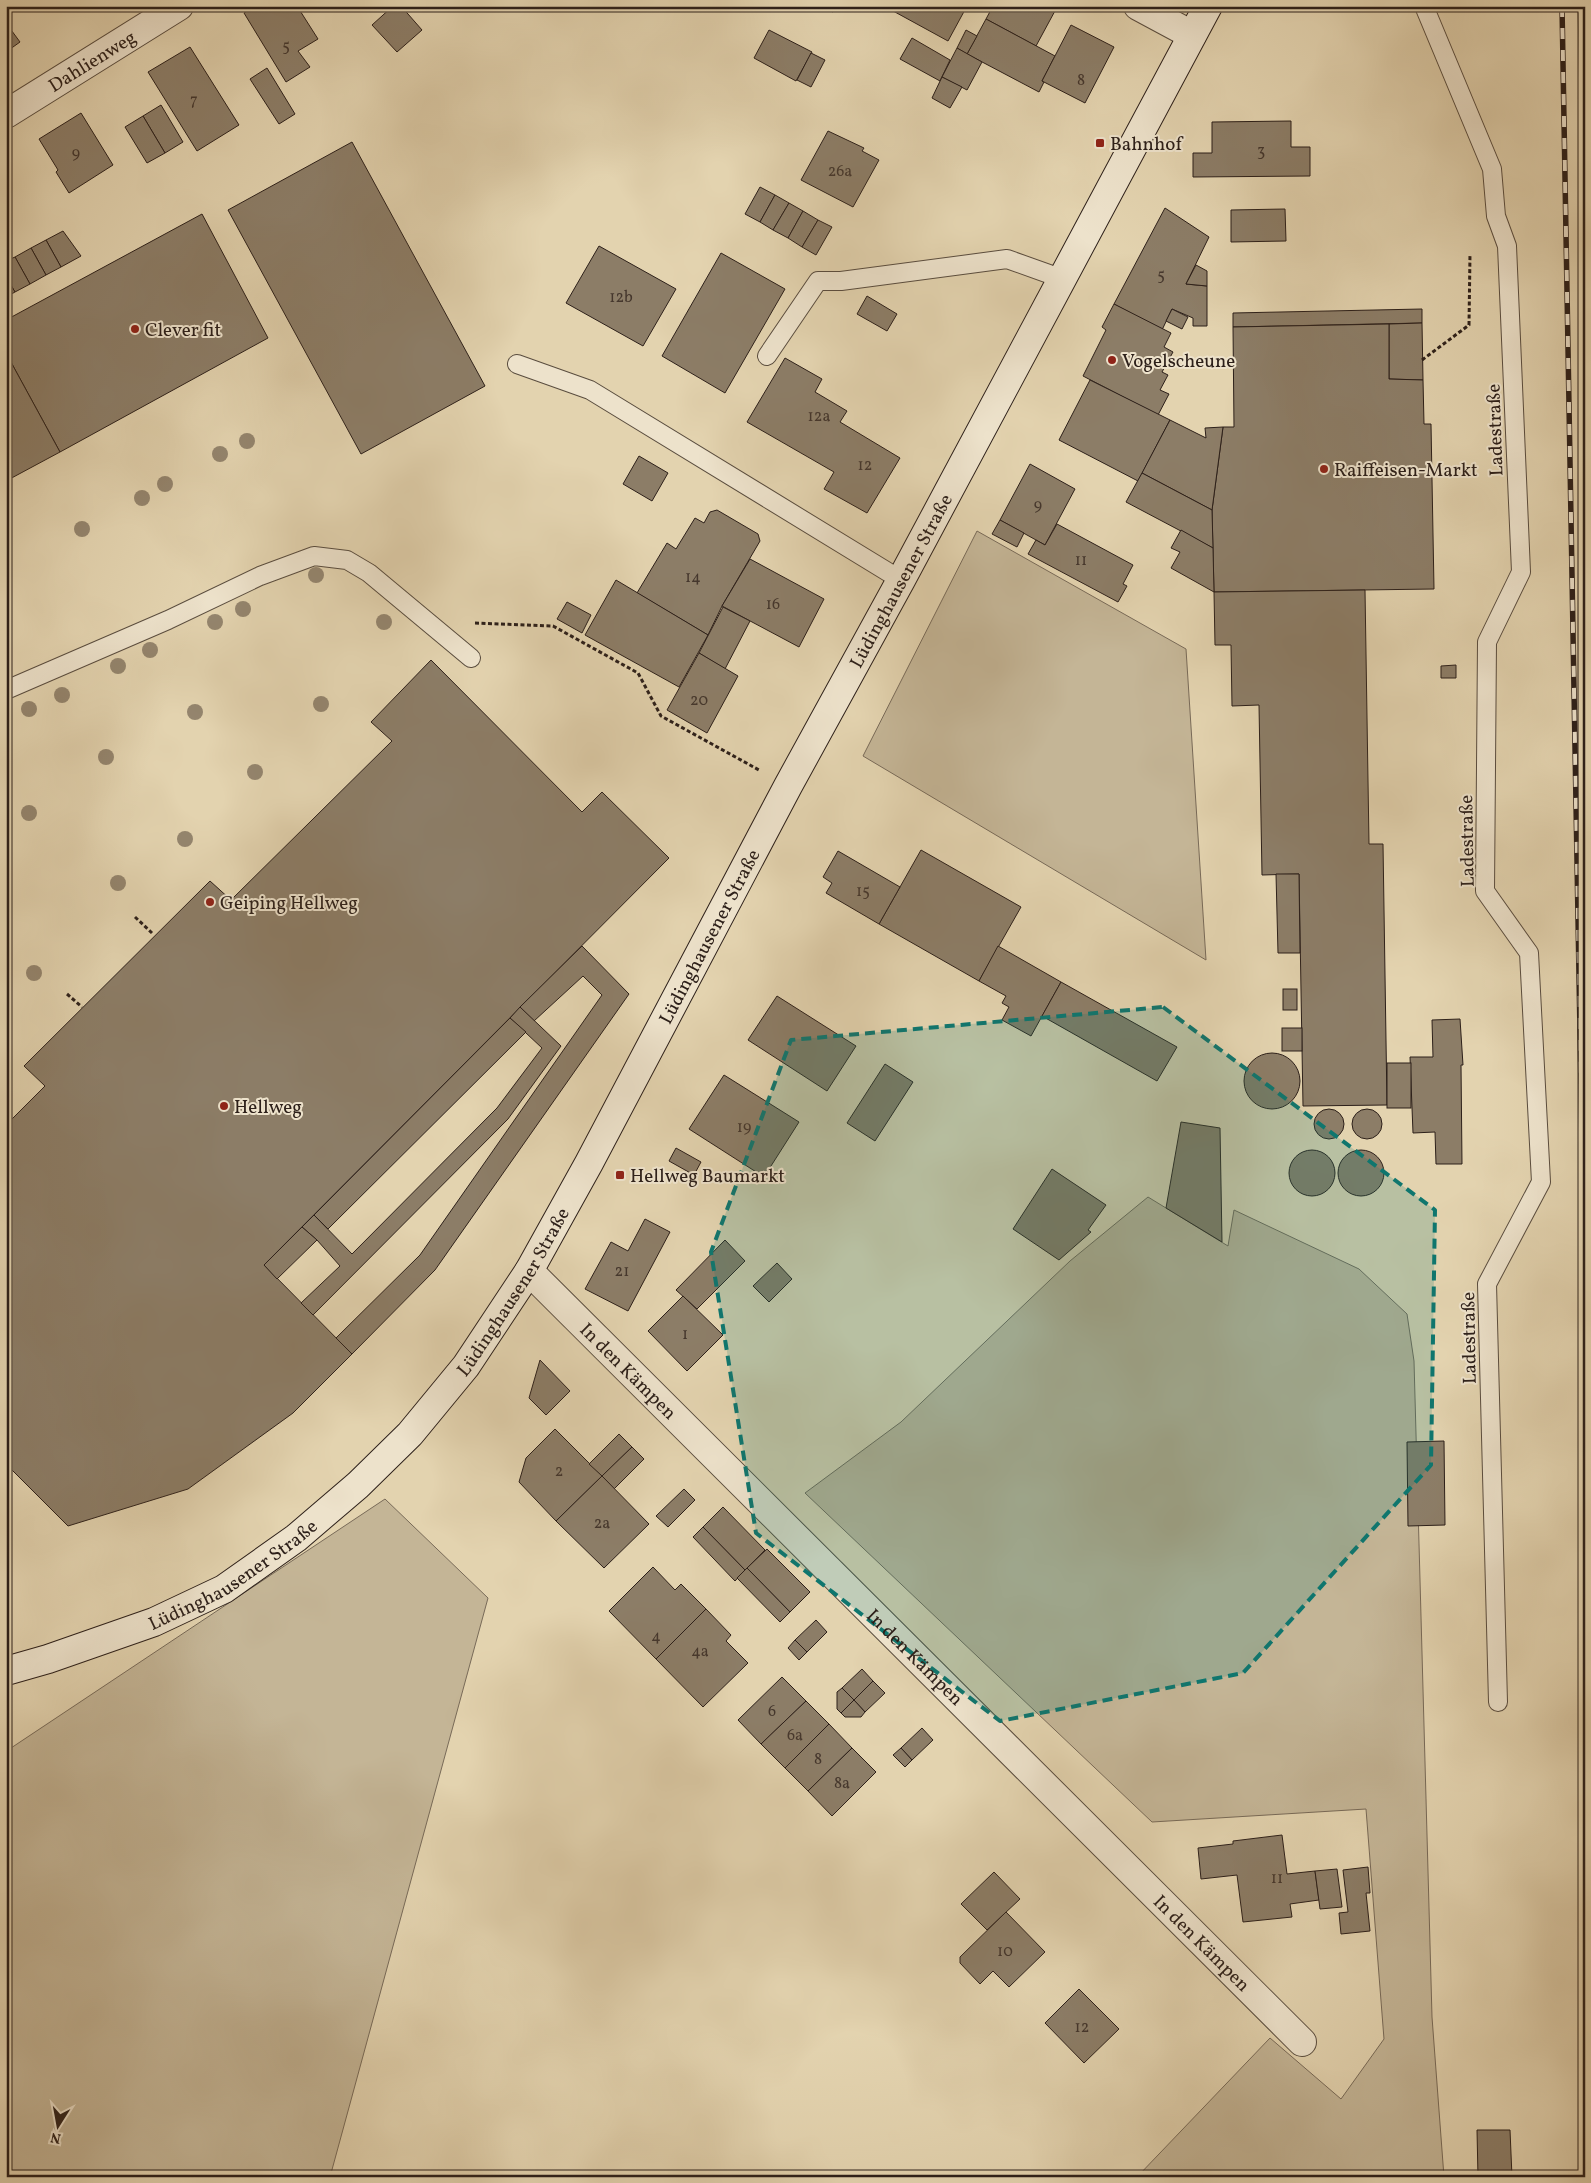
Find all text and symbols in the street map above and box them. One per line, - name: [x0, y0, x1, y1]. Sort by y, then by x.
- street label: Dahlienweg: [44, 25, 142, 99]
- house number: 5: [282, 36, 290, 58]
- house number: 8: [1077, 70, 1085, 92]
- house number: 7: [190, 90, 198, 112]
- place label: Bahnhof: [1110, 132, 1183, 158]
- marker: Bahnhof: [1094, 137, 1106, 149]
- house number: 3: [1257, 141, 1265, 163]
- house number: 9: [72, 143, 80, 165]
- house number: 26a: [828, 161, 852, 183]
- house number: 5: [1157, 265, 1165, 287]
- house number: 12b: [609, 287, 633, 309]
- place label: Clever fit: [145, 318, 221, 344]
- marker: Clever fit: [129, 323, 141, 335]
- place label: Vogelscheune: [1122, 349, 1235, 375]
- marker: Vogelscheune: [1106, 354, 1118, 366]
- street label: Ladestraße: [1481, 383, 1511, 477]
- house number: 12a: [808, 406, 830, 428]
- house number: 12: [858, 455, 872, 477]
- place label: Raiffeisen-Markt: [1334, 458, 1478, 484]
- marker: Raiffeisen-Markt: [1318, 463, 1330, 475]
- street label: Lüdinghausener Straße: [844, 490, 960, 673]
- house number: 9: [1034, 495, 1042, 517]
- house number: 11: [1075, 550, 1087, 572]
- house number: 14: [685, 567, 701, 589]
- house number: 16: [766, 594, 780, 616]
- house number: 20: [690, 690, 708, 712]
- street label: Ladestraße: [1454, 795, 1482, 887]
- street label: Lüdinghausener Straße: [654, 845, 767, 1029]
- house number: 15: [856, 881, 870, 903]
- place label: Geiping Hellweg: [220, 891, 358, 917]
- marker: Geiping Hellweg: [204, 896, 216, 908]
- place label: Hellweg: [234, 1095, 302, 1121]
- marker: Hellweg: [218, 1100, 230, 1112]
- house number: 19: [737, 1117, 751, 1139]
- place label: Hellweg Baumarkt: [630, 1164, 785, 1190]
- marker: Hellweg Baumarkt: [614, 1169, 626, 1181]
- street label: Lüdinghausener Straße: [452, 1203, 577, 1383]
- house number: 21: [615, 1261, 629, 1283]
- street label: Ladestraße: [1456, 1292, 1484, 1384]
- street label: In den Kämpen: [573, 1318, 682, 1426]
- house number: 1: [682, 1324, 688, 1346]
- house number: 2: [555, 1461, 563, 1483]
- house number: 2a: [594, 1513, 610, 1535]
- street label: Lüdinghausener Straße: [145, 1514, 324, 1638]
- street label: In den Kämpen: [860, 1604, 968, 1712]
- house number: 4: [651, 1626, 661, 1648]
- house number: 4a: [691, 1641, 709, 1663]
- house number: 6: [768, 1701, 776, 1723]
- house number: 6a: [787, 1725, 803, 1747]
- house number: 8: [814, 1749, 822, 1771]
- house number: 8a: [834, 1773, 850, 1795]
- house number: 11: [1271, 1868, 1283, 1890]
- street label: In den Kämpen: [1147, 1890, 1255, 1998]
- house number: 10: [997, 1941, 1013, 1963]
- house number: 12: [1075, 2017, 1089, 2039]
- north arrow: [32, 2100, 82, 2150]
- text: N: [49, 2127, 63, 2148]

